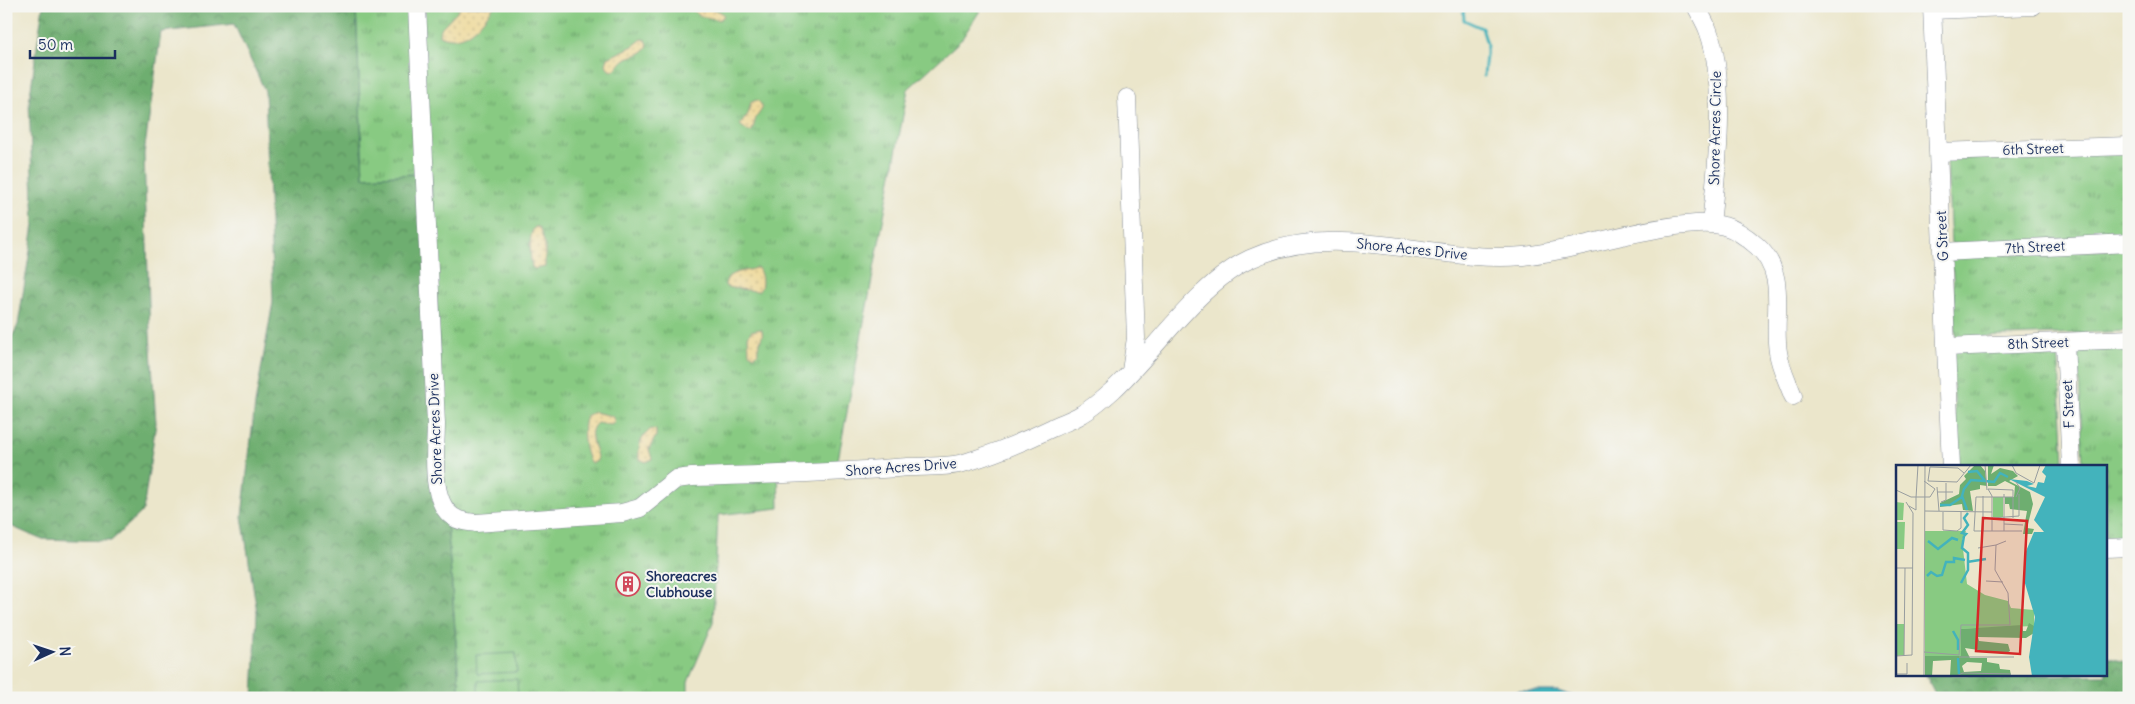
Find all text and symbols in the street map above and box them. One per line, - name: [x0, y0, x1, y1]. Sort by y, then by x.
- scale bar: [30, 28, 115, 60]
- text: 50 m: [38, 35, 73, 54]
- street label: Shore Acres Circle: [1705, 71, 1725, 185]
- street label: 6th Street: [2002, 139, 2064, 159]
- street label: G Street: [1932, 210, 1952, 262]
- street label: Shore Acres Drive: [1356, 234, 1468, 264]
- street label: 7th Street: [2004, 236, 2066, 258]
- street label: 8th Street: [2007, 333, 2069, 353]
- street label: Shore Acres Drive: [424, 373, 446, 485]
- street label: F Street: [2058, 379, 2078, 429]
- street label: Shore Acres Drive: [845, 454, 957, 480]
- inset map: [1896, 465, 2108, 676]
- place label: Shoreacres Clubhouse: [646, 567, 717, 601]
- building icon: Shoreacres Clubhouse: [615, 571, 641, 597]
- north arrow: [28, 626, 78, 676]
- text: N: [56, 646, 74, 657]

